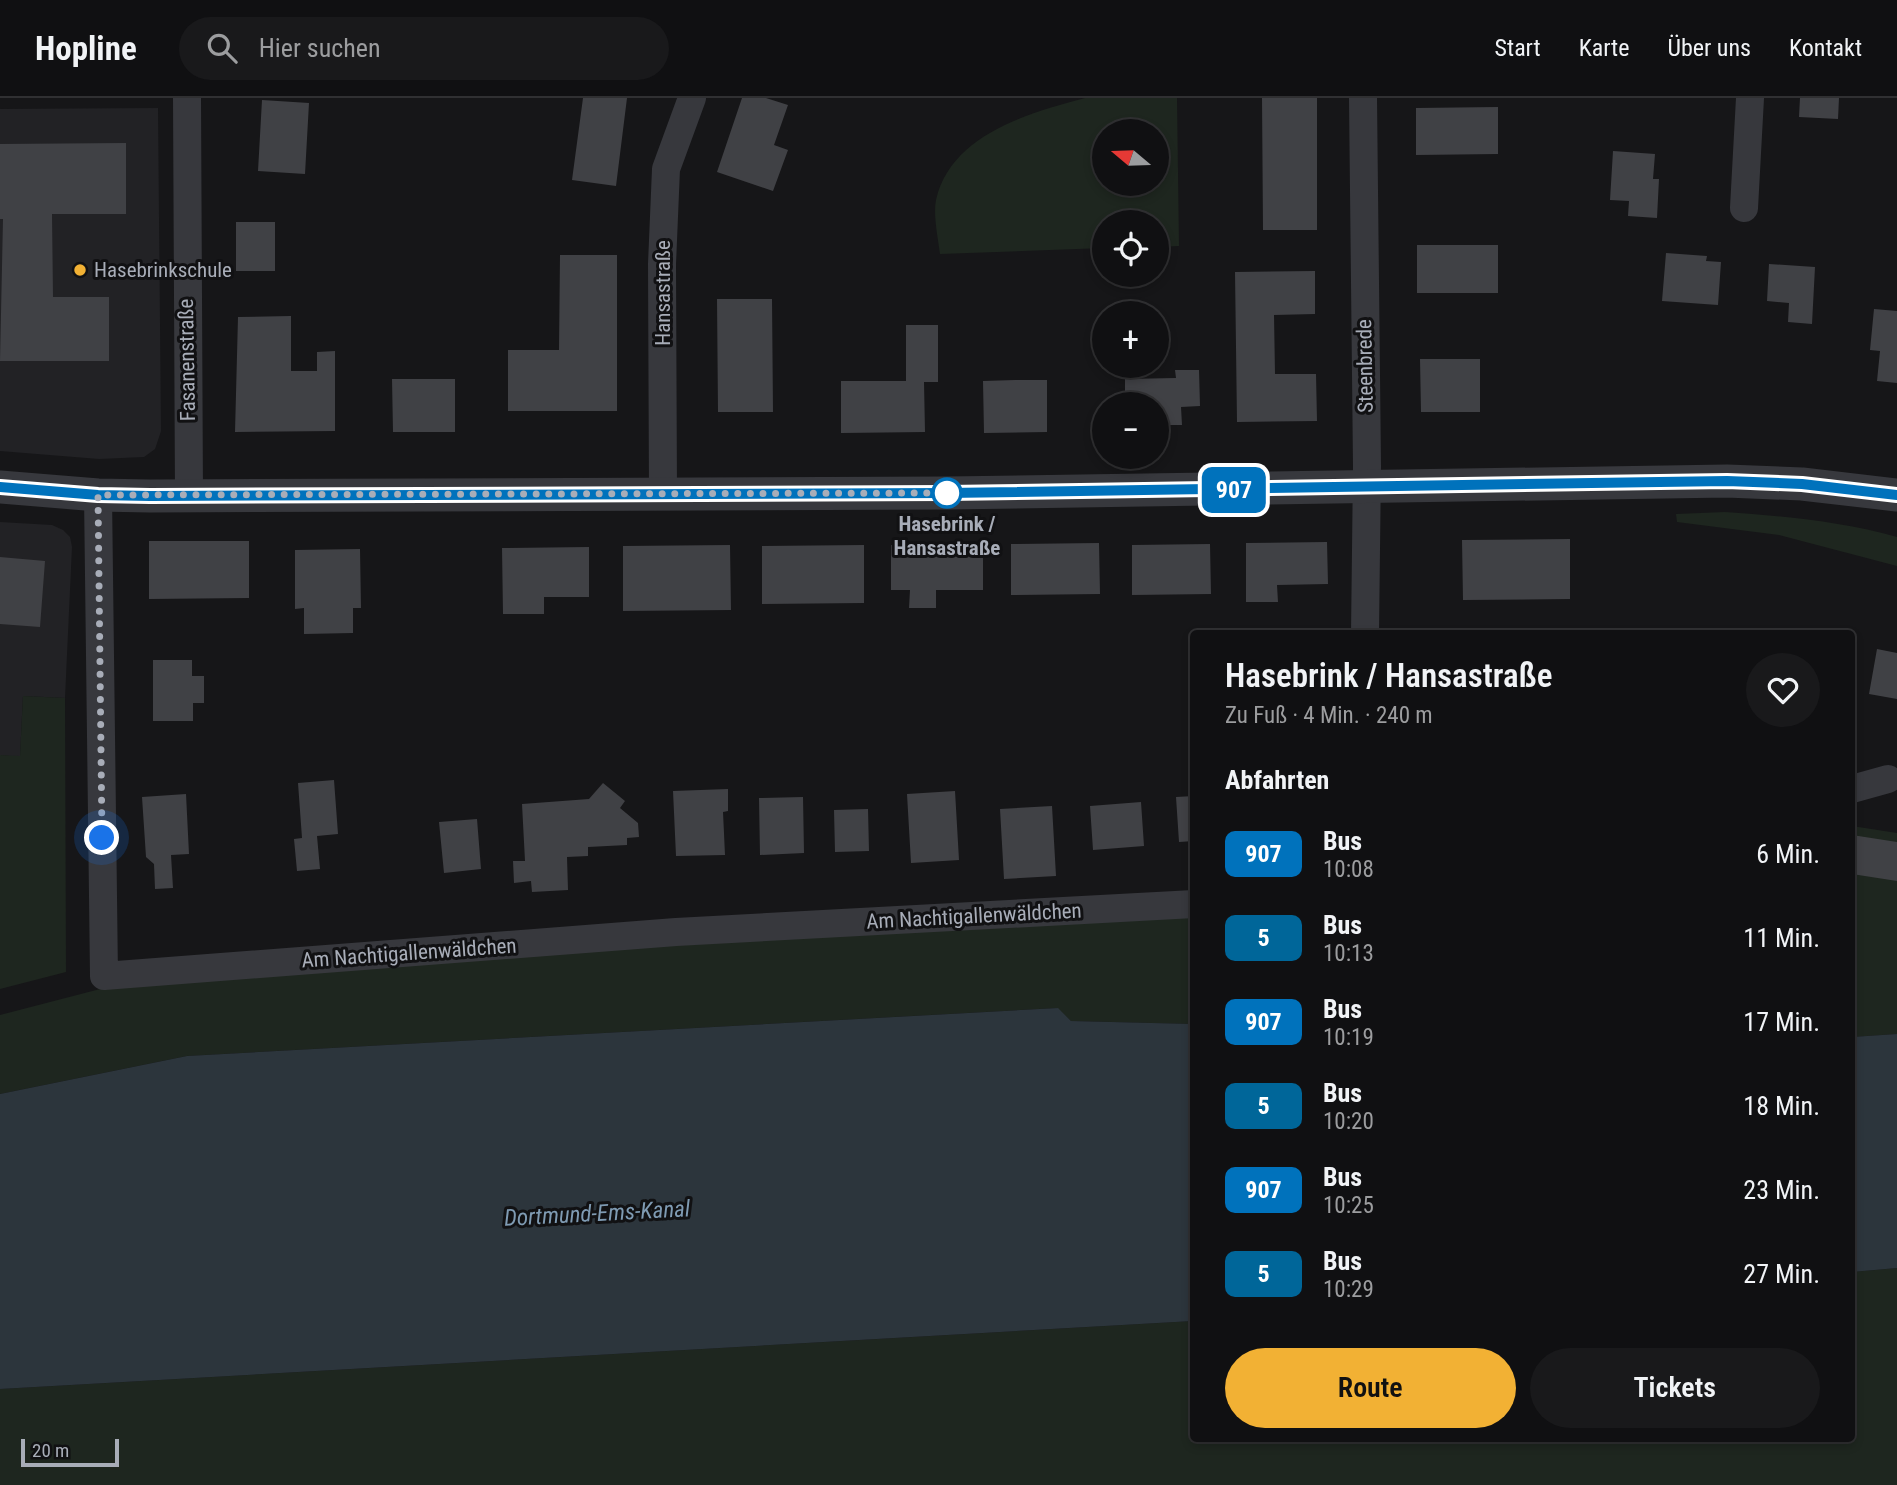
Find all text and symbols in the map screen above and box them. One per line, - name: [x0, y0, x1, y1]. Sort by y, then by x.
- search box: [179, 17, 669, 80]
- text: Hopline: [35, 29, 137, 68]
- icon: search: [203, 29, 241, 67]
- text: Hier suchen: [259, 33, 381, 63]
- text: Start: [1495, 34, 1541, 62]
- text: Karte: [1579, 34, 1629, 62]
- text: Über uns: [1667, 34, 1751, 62]
- text: Kontakt: [1789, 34, 1862, 62]
- north arrow: [1092, 119, 1169, 196]
- map controls: [1092, 119, 1169, 469]
- button: locate: [1092, 210, 1169, 287]
- street label: Hansastraße: [651, 240, 675, 346]
- place label: Hasebrinkschule: [94, 258, 232, 282]
- marker: Hasebrinkschule: [72, 262, 88, 278]
- street label: Fasanenstraße: [174, 299, 200, 421]
- button: +: [1092, 301, 1169, 378]
- street label: Steenbrede: [1352, 319, 1378, 413]
- button: −: [1092, 392, 1169, 469]
- line badge: 907: [1194, 467, 1274, 513]
- text: 907: [1216, 476, 1252, 504]
- marker: Hasebrink / Hansastraße: [932, 478, 962, 508]
- place label: Hasebrink / Hansastraße: [894, 512, 1000, 560]
- button: heart: [1746, 653, 1820, 727]
- text: Hasebrink / Hansastraße: [1225, 656, 1552, 695]
- text: Zu Fuß · 4 Min. · 240 m: [1225, 702, 1433, 729]
- text: Abfahrten: [1225, 765, 1329, 795]
- your location: [84, 820, 119, 855]
- text: Bus: [1323, 826, 1362, 856]
- text: 6 Min.: [1756, 839, 1820, 869]
- text: 907: [1245, 840, 1282, 868]
- text: 10:08: [1323, 856, 1374, 883]
- street label: Am Nachtigallenwäldchen: [866, 898, 1082, 934]
- text: Bus: [1323, 910, 1362, 940]
- text: 11 Min.: [1743, 923, 1820, 953]
- text: 5: [1257, 924, 1270, 952]
- street label: Am Nachtigallenwäldchen: [301, 934, 517, 972]
- text: 10:13: [1323, 940, 1374, 967]
- text: Bus: [1323, 994, 1362, 1024]
- text: 17 Min.: [1743, 1007, 1820, 1037]
- text: 907: [1245, 1008, 1282, 1036]
- text: 10:19: [1323, 1024, 1374, 1051]
- text: Bus: [1323, 1078, 1362, 1108]
- text: 18 Min.: [1743, 1091, 1820, 1121]
- text: 5: [1257, 1092, 1270, 1120]
- text: 10:20: [1323, 1108, 1374, 1135]
- text: Bus: [1323, 1162, 1362, 1192]
- text: 23 Min.: [1743, 1175, 1820, 1205]
- text: 907: [1245, 1176, 1282, 1204]
- text: 10:25: [1323, 1192, 1374, 1219]
- water label: Dortmund-Ems-Kanal: [503, 1195, 691, 1232]
- text: Bus: [1323, 1246, 1362, 1276]
- text: 27 Min.: [1743, 1259, 1820, 1289]
- text: 5: [1257, 1260, 1270, 1288]
- text: 10:29: [1323, 1276, 1374, 1303]
- button: Route: [1225, 1348, 1516, 1428]
- button: Tickets: [1530, 1348, 1820, 1428]
- scale bar: [21, 1436, 119, 1468]
- text: 20 m: [32, 1439, 69, 1462]

